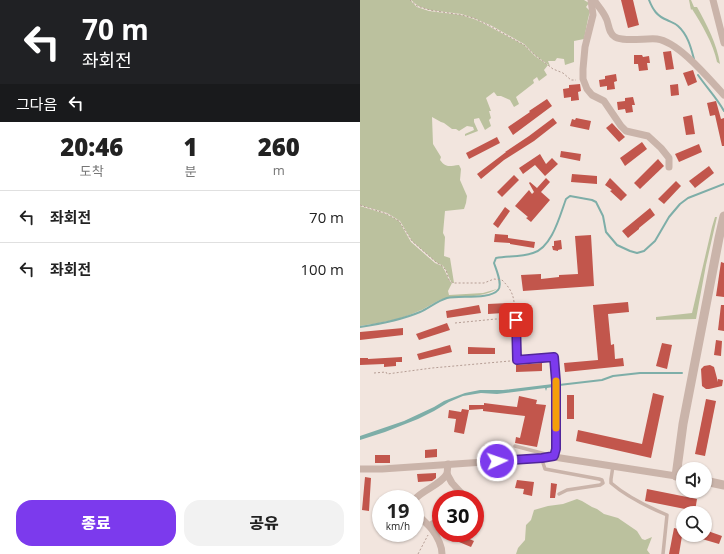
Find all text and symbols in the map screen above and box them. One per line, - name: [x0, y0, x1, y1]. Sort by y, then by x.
- text: 70 m: [82, 10, 149, 48]
- icon: left: [16, 16, 68, 68]
- text: 좌회전: [82, 48, 132, 72]
- icon: left: [65, 92, 87, 114]
- text: 그다음: [16, 94, 57, 114]
- text: 20:46: [60, 130, 123, 163]
- text: 1: [183, 130, 198, 163]
- text: 260: [258, 130, 300, 163]
- text: m: [273, 161, 285, 179]
- text: 도착: [80, 162, 104, 180]
- text: 분: [185, 162, 196, 180]
- icon: left: [16, 206, 38, 228]
- text: 좌회전: [50, 207, 91, 227]
- text: 70 m: [309, 207, 344, 227]
- icon: left: [16, 258, 38, 280]
- text: 좌회전: [50, 259, 91, 279]
- text: 100 m: [300, 259, 344, 279]
- pin: [499, 303, 533, 337]
- icon: arrive: [505, 309, 527, 331]
- position arrow: [476, 440, 518, 482]
- map controls: [676, 462, 712, 542]
- button: sound: [676, 462, 712, 498]
- speed limit sign: 30: [432, 490, 484, 542]
- text: 19: [387, 497, 409, 524]
- button: 종료: [16, 500, 176, 546]
- button: 공유: [184, 500, 344, 546]
- button: search: [676, 506, 712, 542]
- text: km/h: [386, 519, 410, 533]

